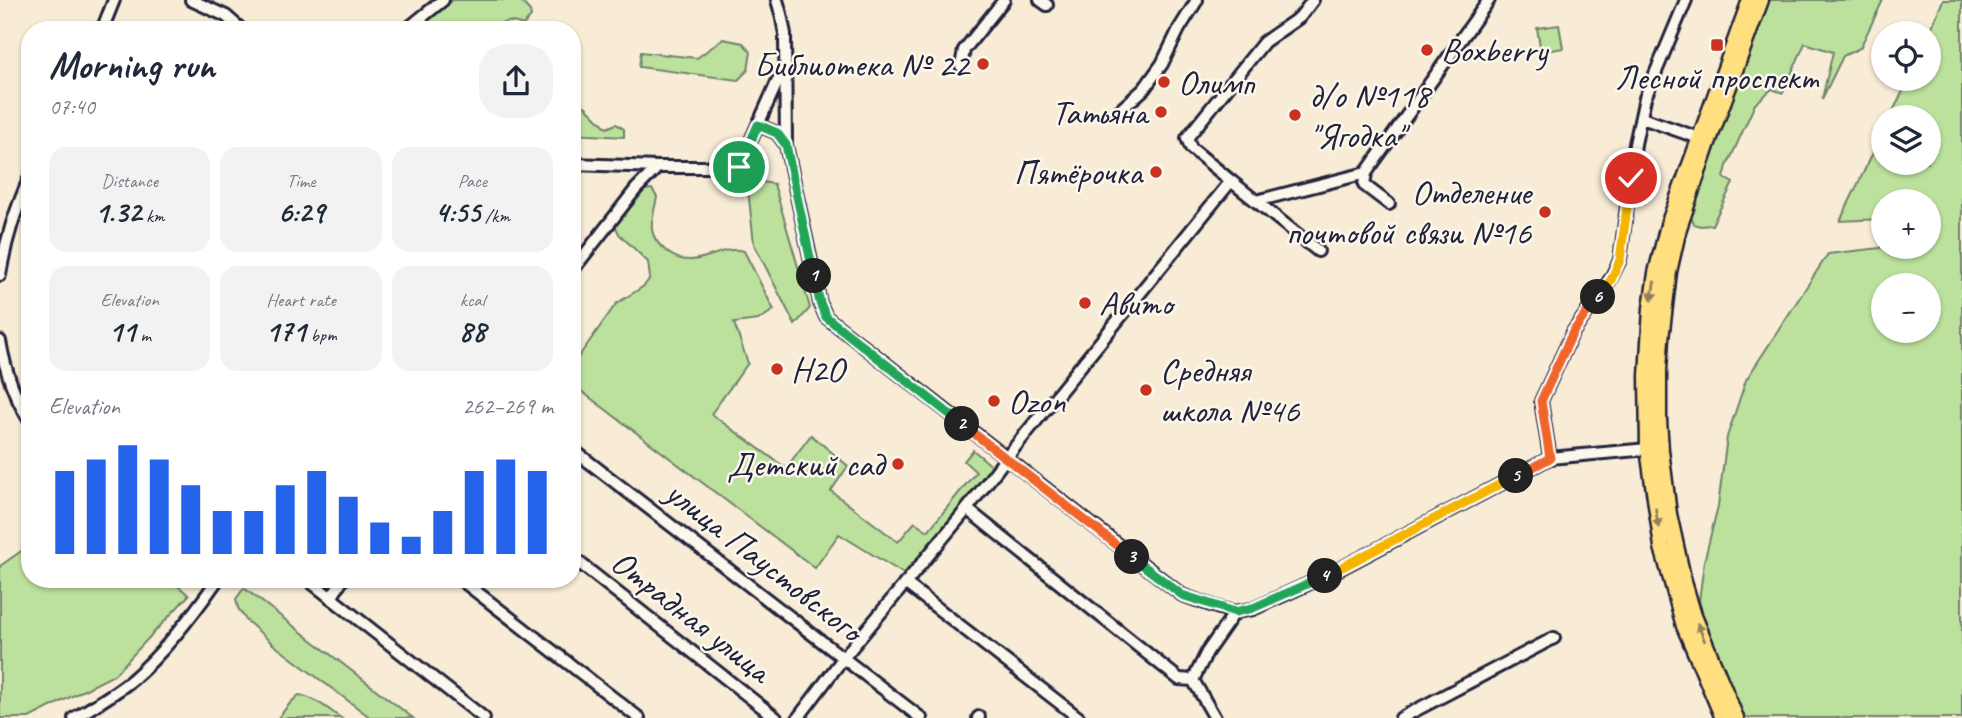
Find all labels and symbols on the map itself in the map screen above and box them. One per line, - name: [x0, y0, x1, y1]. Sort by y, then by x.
- place label: Boxberry: [1441, 28, 1549, 73]
- marker: Лесной проспект: [1709, 37, 1725, 53]
- place label: Библиотека № 22: [754, 42, 972, 87]
- marker: Boxberry: [1419, 42, 1435, 58]
- place label: Лесной проспект: [1615, 55, 1820, 100]
- marker: Библиотека № 22: [975, 56, 991, 72]
- place label: Олимп: [1178, 60, 1256, 105]
- place label: д/о №118 "Ягодка": [1309, 73, 1433, 158]
- marker: Олимп: [1156, 74, 1172, 90]
- place label: Татьяна: [1052, 90, 1150, 135]
- marker: Татьяна: [1153, 104, 1169, 120]
- marker: д/о №118 "Ягодка": [1287, 107, 1303, 123]
- pin: [709, 137, 769, 197]
- pin: [1601, 148, 1661, 208]
- place label: Пятёрочка: [1014, 150, 1144, 195]
- marker: Пятёрочка: [1148, 164, 1164, 180]
- place label: Отделение почтовой связи №16: [1286, 170, 1534, 255]
- marker: Отделение почтовой связи №16: [1537, 204, 1553, 220]
- pin: 1: [796, 258, 832, 294]
- pin: 6: [1580, 280, 1616, 314]
- one-way arrow: [1648, 280, 1659, 302]
- place label: Авито: [1099, 281, 1176, 326]
- marker: Авито: [1077, 295, 1093, 311]
- place label: H2O: [791, 347, 847, 392]
- place label: Средняя школа №46: [1160, 348, 1300, 433]
- marker: H2O: [769, 361, 785, 377]
- place label: Ozon: [1008, 379, 1066, 424]
- marker: Средняя школа №46: [1138, 382, 1154, 398]
- marker: Ozon: [986, 393, 1002, 409]
- pin: 2: [944, 406, 979, 442]
- place label: Детский сад: [727, 442, 887, 487]
- marker: Детский сад: [890, 456, 906, 472]
- pin: 5: [1498, 458, 1534, 494]
- street label: улица Паустовского: [655, 469, 874, 654]
- one-way arrow: [1652, 507, 1663, 529]
- street label: Отрадная улица: [602, 540, 782, 694]
- pin: 3: [1114, 540, 1150, 574]
- pin: 4: [1308, 558, 1342, 594]
- one-way arrow: [1695, 621, 1706, 642]

